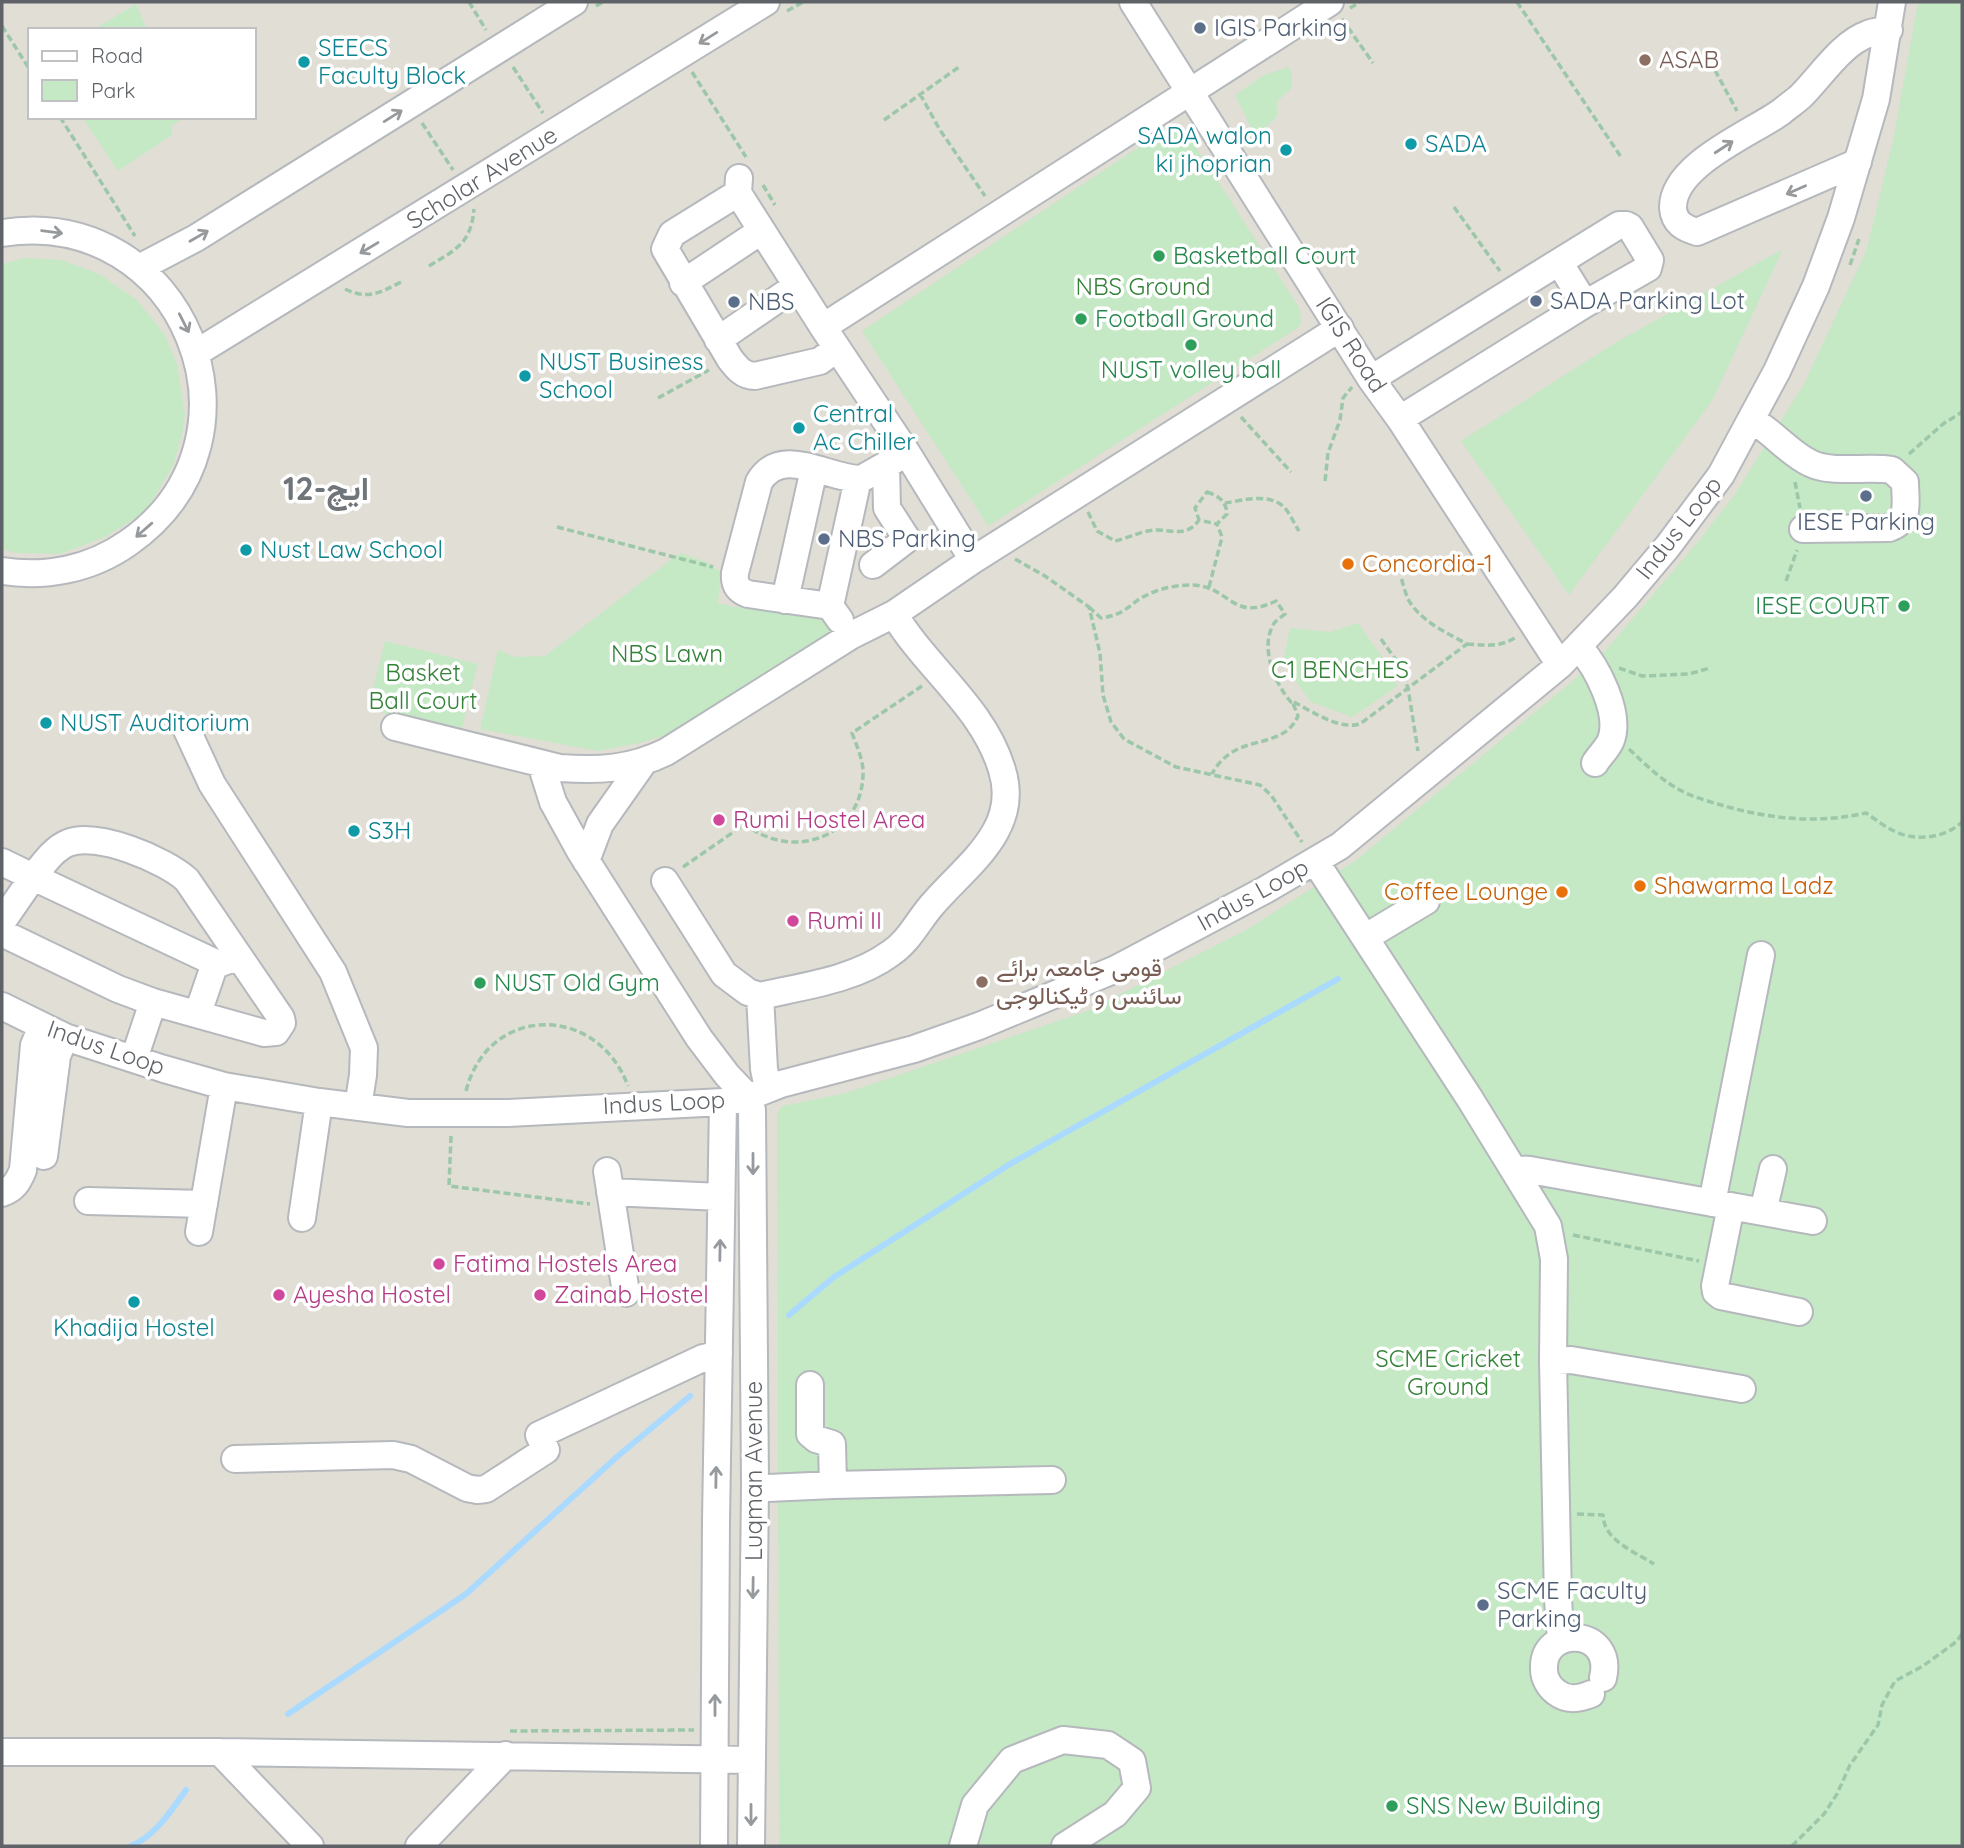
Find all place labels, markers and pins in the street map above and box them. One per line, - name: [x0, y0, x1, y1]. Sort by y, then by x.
- place label: IGIS Parking: [1214, 12, 1348, 42]
- marker: IGIS Parking: [1192, 20, 1208, 36]
- place label: SEECS Faculty Block: [318, 32, 466, 90]
- place label: ASAB: [1659, 44, 1719, 74]
- marker: ASAB: [1637, 52, 1653, 68]
- marker: SEECS Faculty Block: [296, 54, 312, 70]
- place label: SADA walon ki jhoprian: [1137, 120, 1272, 178]
- place label: SADA: [1425, 128, 1487, 158]
- marker: SADA: [1403, 136, 1419, 152]
- marker: SADA walon ki jhoprian: [1278, 142, 1294, 158]
- place label: Basketball Court: [1173, 240, 1356, 270]
- marker: Basketball Court: [1151, 248, 1167, 264]
- place label: SADA Parking Lot: [1550, 285, 1745, 315]
- place label: NBS: [748, 286, 795, 316]
- marker: SADA Parking Lot: [1528, 293, 1544, 309]
- marker: NBS: [726, 294, 742, 310]
- place label: Football Ground: [1095, 303, 1274, 333]
- marker: Football Ground: [1073, 311, 1089, 327]
- marker: NUST volley ball: [1183, 337, 1199, 353]
- place label: NUST Business School: [539, 346, 704, 404]
- place label: NUST volley ball: [1101, 354, 1281, 384]
- marker: NUST Business School: [517, 368, 533, 384]
- place label: Central Ac Chiller: [813, 398, 916, 456]
- marker: Central Ac Chiller: [791, 420, 807, 436]
- marker: IESE Parking: [1858, 488, 1874, 504]
- place label: IESE Parking: [1797, 506, 1935, 536]
- place label: NBS Parking: [838, 523, 976, 553]
- marker: NBS Parking: [816, 531, 832, 547]
- place label: Nust Law School: [260, 534, 443, 564]
- marker: Nust Law School: [238, 542, 254, 558]
- place label: Concordia-1: [1362, 548, 1493, 578]
- marker: Concordia-1: [1340, 556, 1356, 572]
- place label: IESE COURT: [1755, 590, 1890, 620]
- marker: IESE COURT: [1896, 598, 1912, 614]
- place label: NUST Auditorium: [60, 707, 250, 737]
- marker: NUST Auditorium: [38, 715, 54, 731]
- place label: Rumi Hostel Area: [733, 804, 925, 834]
- marker: Rumi Hostel Area: [711, 812, 727, 828]
- place label: S3H: [368, 815, 411, 845]
- marker: S3H: [346, 823, 362, 839]
- place label: Shawarma Ladz: [1654, 870, 1834, 900]
- place label: Coffee Lounge: [1384, 876, 1548, 906]
- marker: Shawarma Ladz: [1632, 878, 1648, 894]
- marker: Coffee Lounge: [1554, 884, 1570, 900]
- place label: Rumi II: [807, 905, 882, 935]
- marker: Rumi II: [785, 913, 801, 929]
- place label: قومی جامعہ برائے سائنس و ٹیکنالوجی: [996, 952, 1182, 1011]
- place label: NUST Old Gym: [494, 967, 660, 997]
- marker: قومی جامعہ برائے سائنس و ٹیکنالوجی: [974, 974, 990, 990]
- marker: NUST Old Gym: [472, 975, 488, 991]
- place label: Fatima Hostels Area: [453, 1248, 677, 1278]
- marker: Fatima Hostels Area: [431, 1256, 447, 1272]
- place label: Ayesha Hostel: [293, 1279, 451, 1309]
- place label: Zainab Hostel: [554, 1279, 709, 1309]
- marker: Ayesha Hostel: [271, 1287, 287, 1303]
- marker: Zainab Hostel: [532, 1287, 548, 1303]
- marker: Khadija Hostel: [126, 1294, 142, 1310]
- place label: Khadija Hostel: [53, 1312, 215, 1342]
- place label: SCME Faculty Parking: [1497, 1575, 1647, 1633]
- marker: SCME Faculty Parking: [1475, 1597, 1491, 1613]
- place label: SNS New Building: [1406, 1790, 1601, 1820]
- marker: SNS New Building: [1384, 1798, 1400, 1814]

